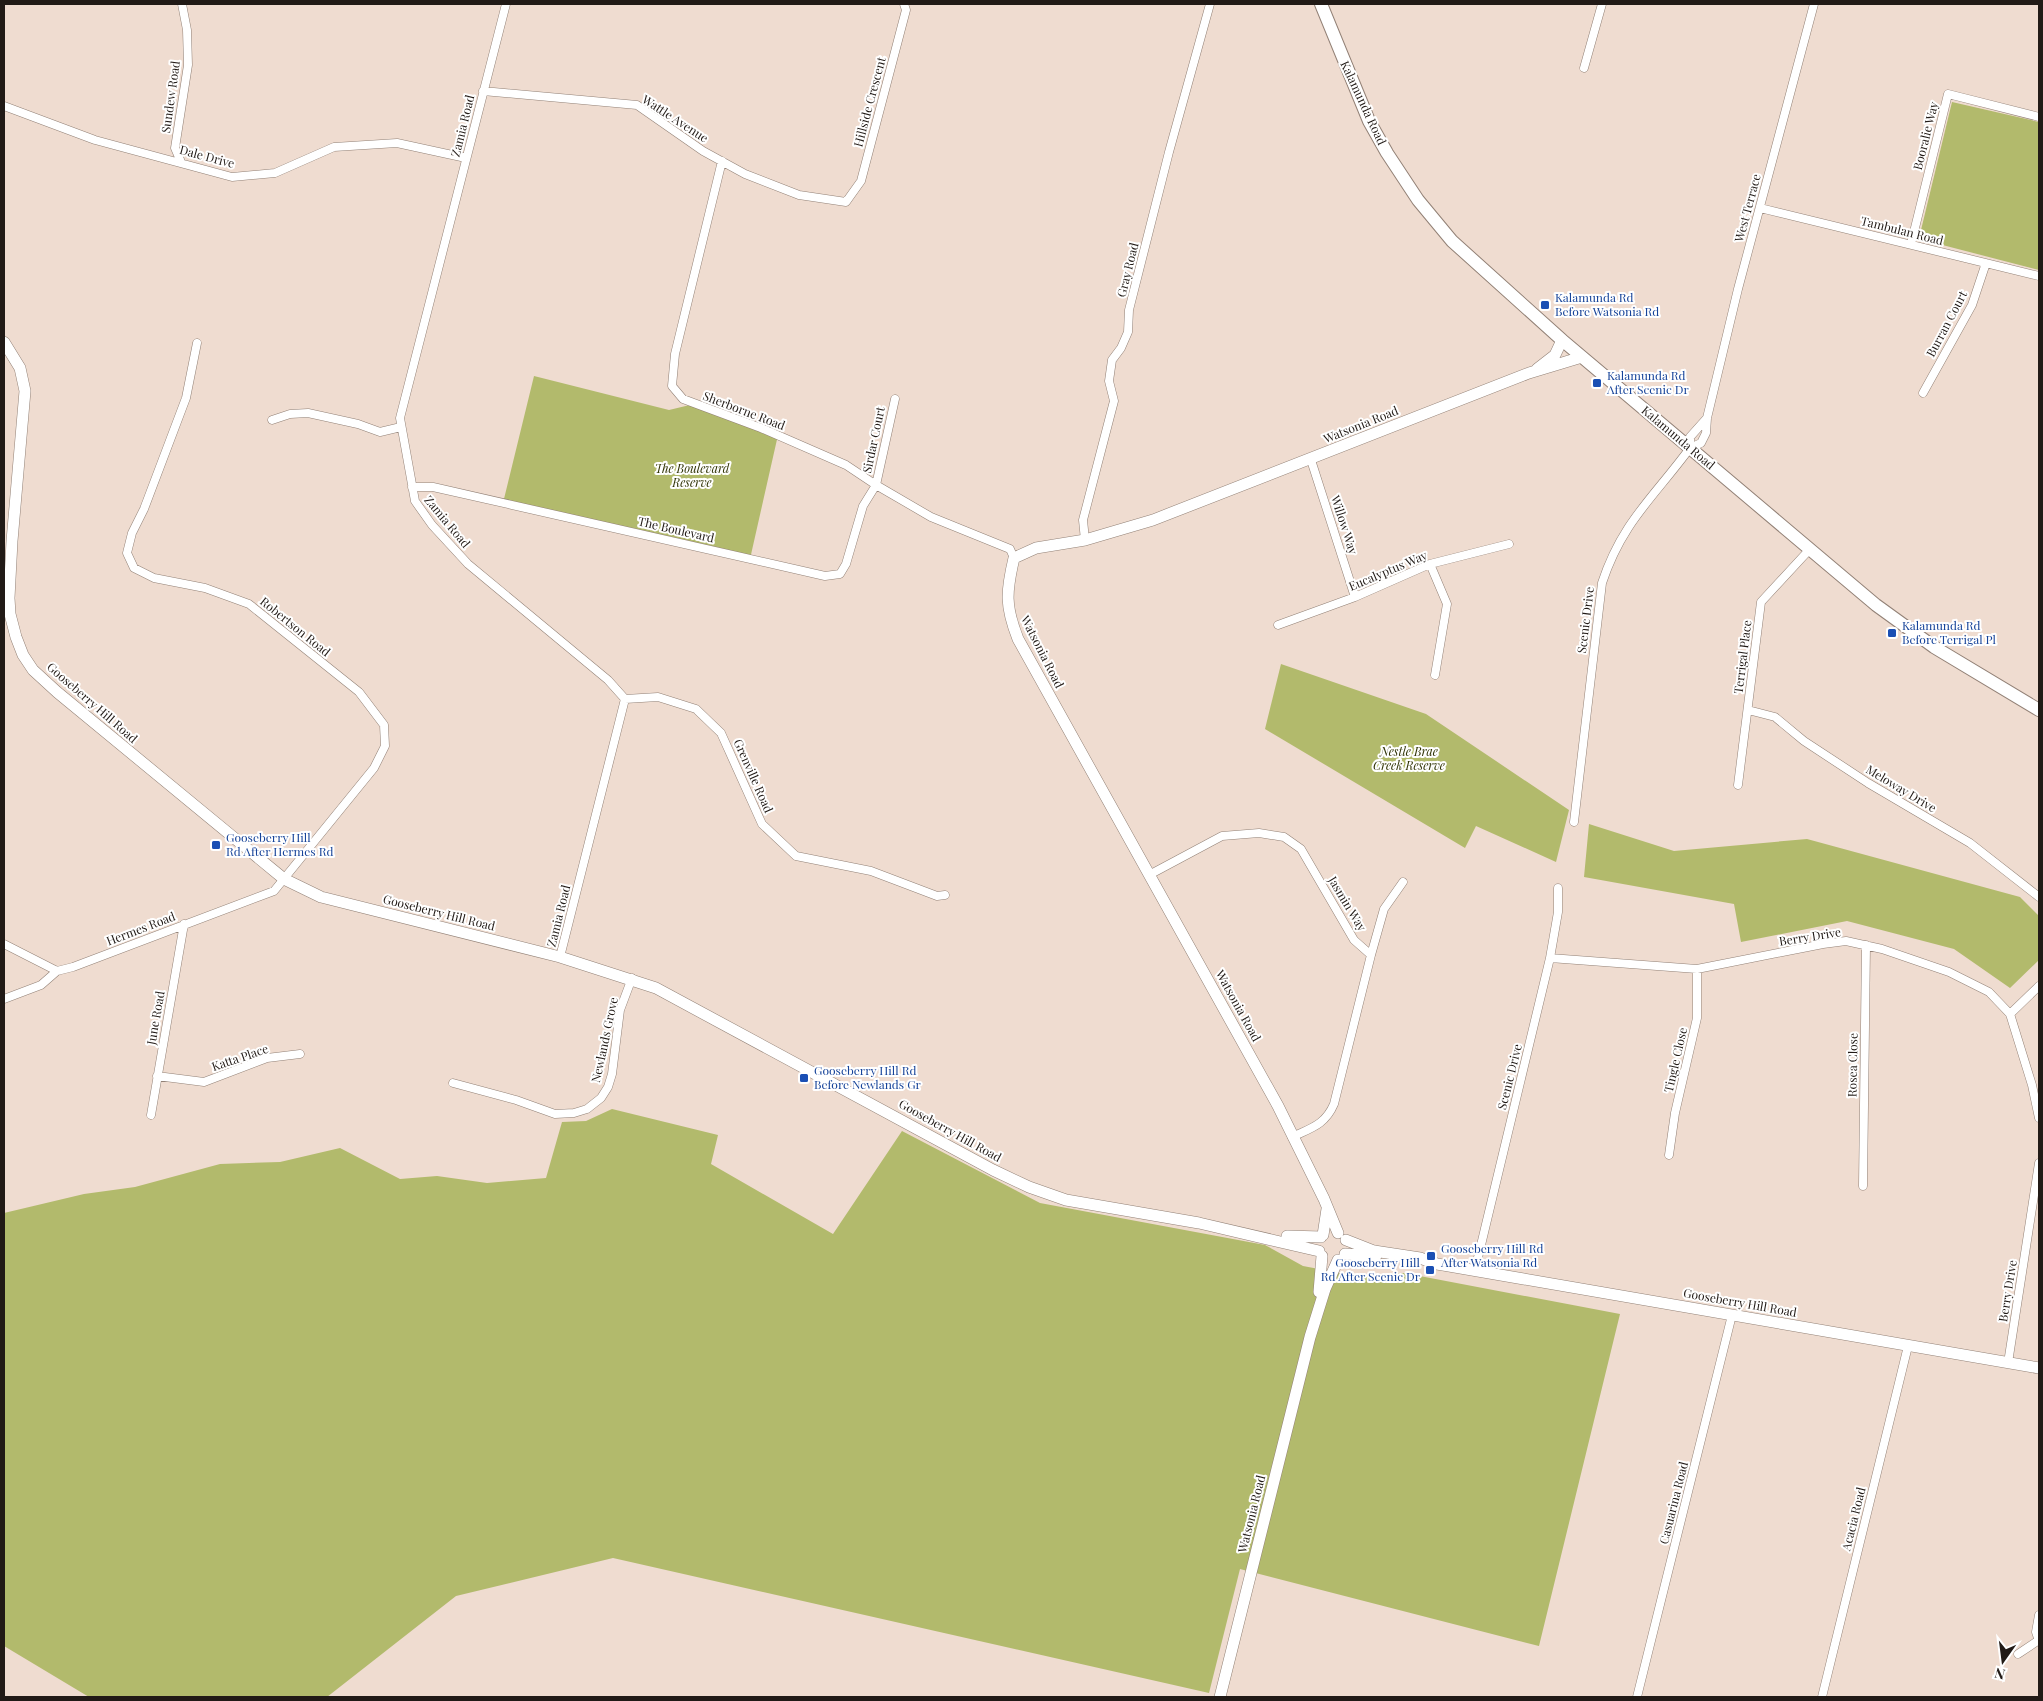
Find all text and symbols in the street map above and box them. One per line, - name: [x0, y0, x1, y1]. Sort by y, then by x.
- street label: Hillside Crescent: [849, 54, 889, 148]
- street label: Kalamunda Road: [1337, 58, 1390, 147]
- street label: Sundew Road: [157, 60, 183, 134]
- street label: Wattle Avenue: [639, 90, 712, 146]
- street label: Zamia Road: [447, 93, 477, 158]
- street label: Booralie Way: [1909, 100, 1941, 172]
- street label: Dale Drive: [178, 141, 237, 171]
- street label: West Terrace: [1730, 172, 1764, 244]
- street label: Tambulan Road: [1859, 212, 1945, 248]
- street label: Gray Road: [1113, 241, 1142, 299]
- street label: Burran Court: [1922, 287, 1971, 359]
- place label: Kalamunda Rd Before Watsonia Rd: [1555, 289, 1659, 319]
- marker: Kalamunda Rd Before Watsonia Rd: [1539, 299, 1551, 311]
- place label: Kalamunda Rd After Scenic Dr: [1606, 367, 1690, 397]
- marker: Kalamunda Rd After Scenic Dr: [1591, 377, 1603, 389]
- street label: Sherborne Road: [701, 387, 788, 433]
- street label: Watsonia Road: [1320, 402, 1400, 447]
- street label: Kalamunda Road: [1639, 402, 1719, 473]
- street label: Sirdar Court: [858, 404, 888, 474]
- park label: The Boulevard Reserve: [655, 460, 730, 490]
- street label: Zamia Road: [421, 492, 474, 551]
- street label: Willow Way: [1328, 492, 1362, 556]
- street label: The Boulevard: [637, 512, 716, 546]
- street label: Eucalyptus Way: [1346, 546, 1429, 594]
- street label: Scenic Drive: [1573, 586, 1597, 654]
- street label: Robertson Road: [257, 593, 334, 660]
- street label: Watsonia Road: [1017, 612, 1068, 690]
- place label: Kalamunda Rd Before Terrigal Pl: [1902, 617, 1997, 647]
- street label: Terrigal Place: [1730, 619, 1754, 695]
- marker: Kalamunda Rd Before Terrigal Pl: [1886, 627, 1898, 639]
- street label: Gooseberry Hill Road: [44, 658, 141, 746]
- street label: Grenville Road: [731, 736, 777, 815]
- park label: Nestle Brae Creek Reserve: [1373, 743, 1445, 773]
- street label: Meloway Drive: [1863, 761, 1940, 815]
- place label: Gooseberry Hill Rd After Hermes Rd: [226, 829, 333, 859]
- marker: Gooseberry Hill Rd After Hermes Rd: [210, 839, 222, 851]
- street label: Jasmin Way: [1325, 872, 1370, 934]
- street label: Zamia Road: [543, 883, 573, 948]
- street label: Gooseberry Hill Road: [382, 890, 497, 934]
- street label: Hermes Road: [104, 908, 177, 949]
- street label: Berry Drive: [1778, 923, 1842, 949]
- street label: Watsonia Road: [1212, 966, 1265, 1044]
- street label: June Road: [142, 990, 168, 1047]
- street label: Newlands Grove: [587, 996, 621, 1084]
- street label: Tingle Close: [1660, 1026, 1690, 1094]
- street label: Rosea Close: [1843, 1033, 1861, 1097]
- street label: Katta Place: [209, 1040, 270, 1074]
- street label: Scenic Drive: [1493, 1042, 1525, 1111]
- place label: Gooseberry Hill Rd Before Newlands Gr: [814, 1062, 922, 1092]
- marker: Gooseberry Hill Rd Before Newlands Gr: [798, 1072, 810, 1084]
- street label: Gooseberry Hill Road: [896, 1095, 1005, 1165]
- place label: Gooseberry Hill Rd After Watsonia Rd: [1440, 1240, 1543, 1270]
- marker: Gooseberry Hill Rd After Watsonia Rd: [1425, 1250, 1437, 1262]
- place label: Gooseberry Hill Rd After Scenic Dr: [1321, 1254, 1421, 1284]
- street label: Berry Drive: [1994, 1259, 2020, 1323]
- marker: Gooseberry Hill Rd After Scenic Dr: [1424, 1264, 1436, 1276]
- street label: Gooseberry Hill Road: [1682, 1284, 1798, 1320]
- street label: Casuarina Road: [1655, 1460, 1691, 1546]
- street label: Watsonia Road: [1233, 1473, 1268, 1555]
- street label: Acacia Road: [1837, 1485, 1869, 1553]
- north arrow: [1978, 1636, 2028, 1686]
- text: N: [1993, 1664, 2007, 1685]

